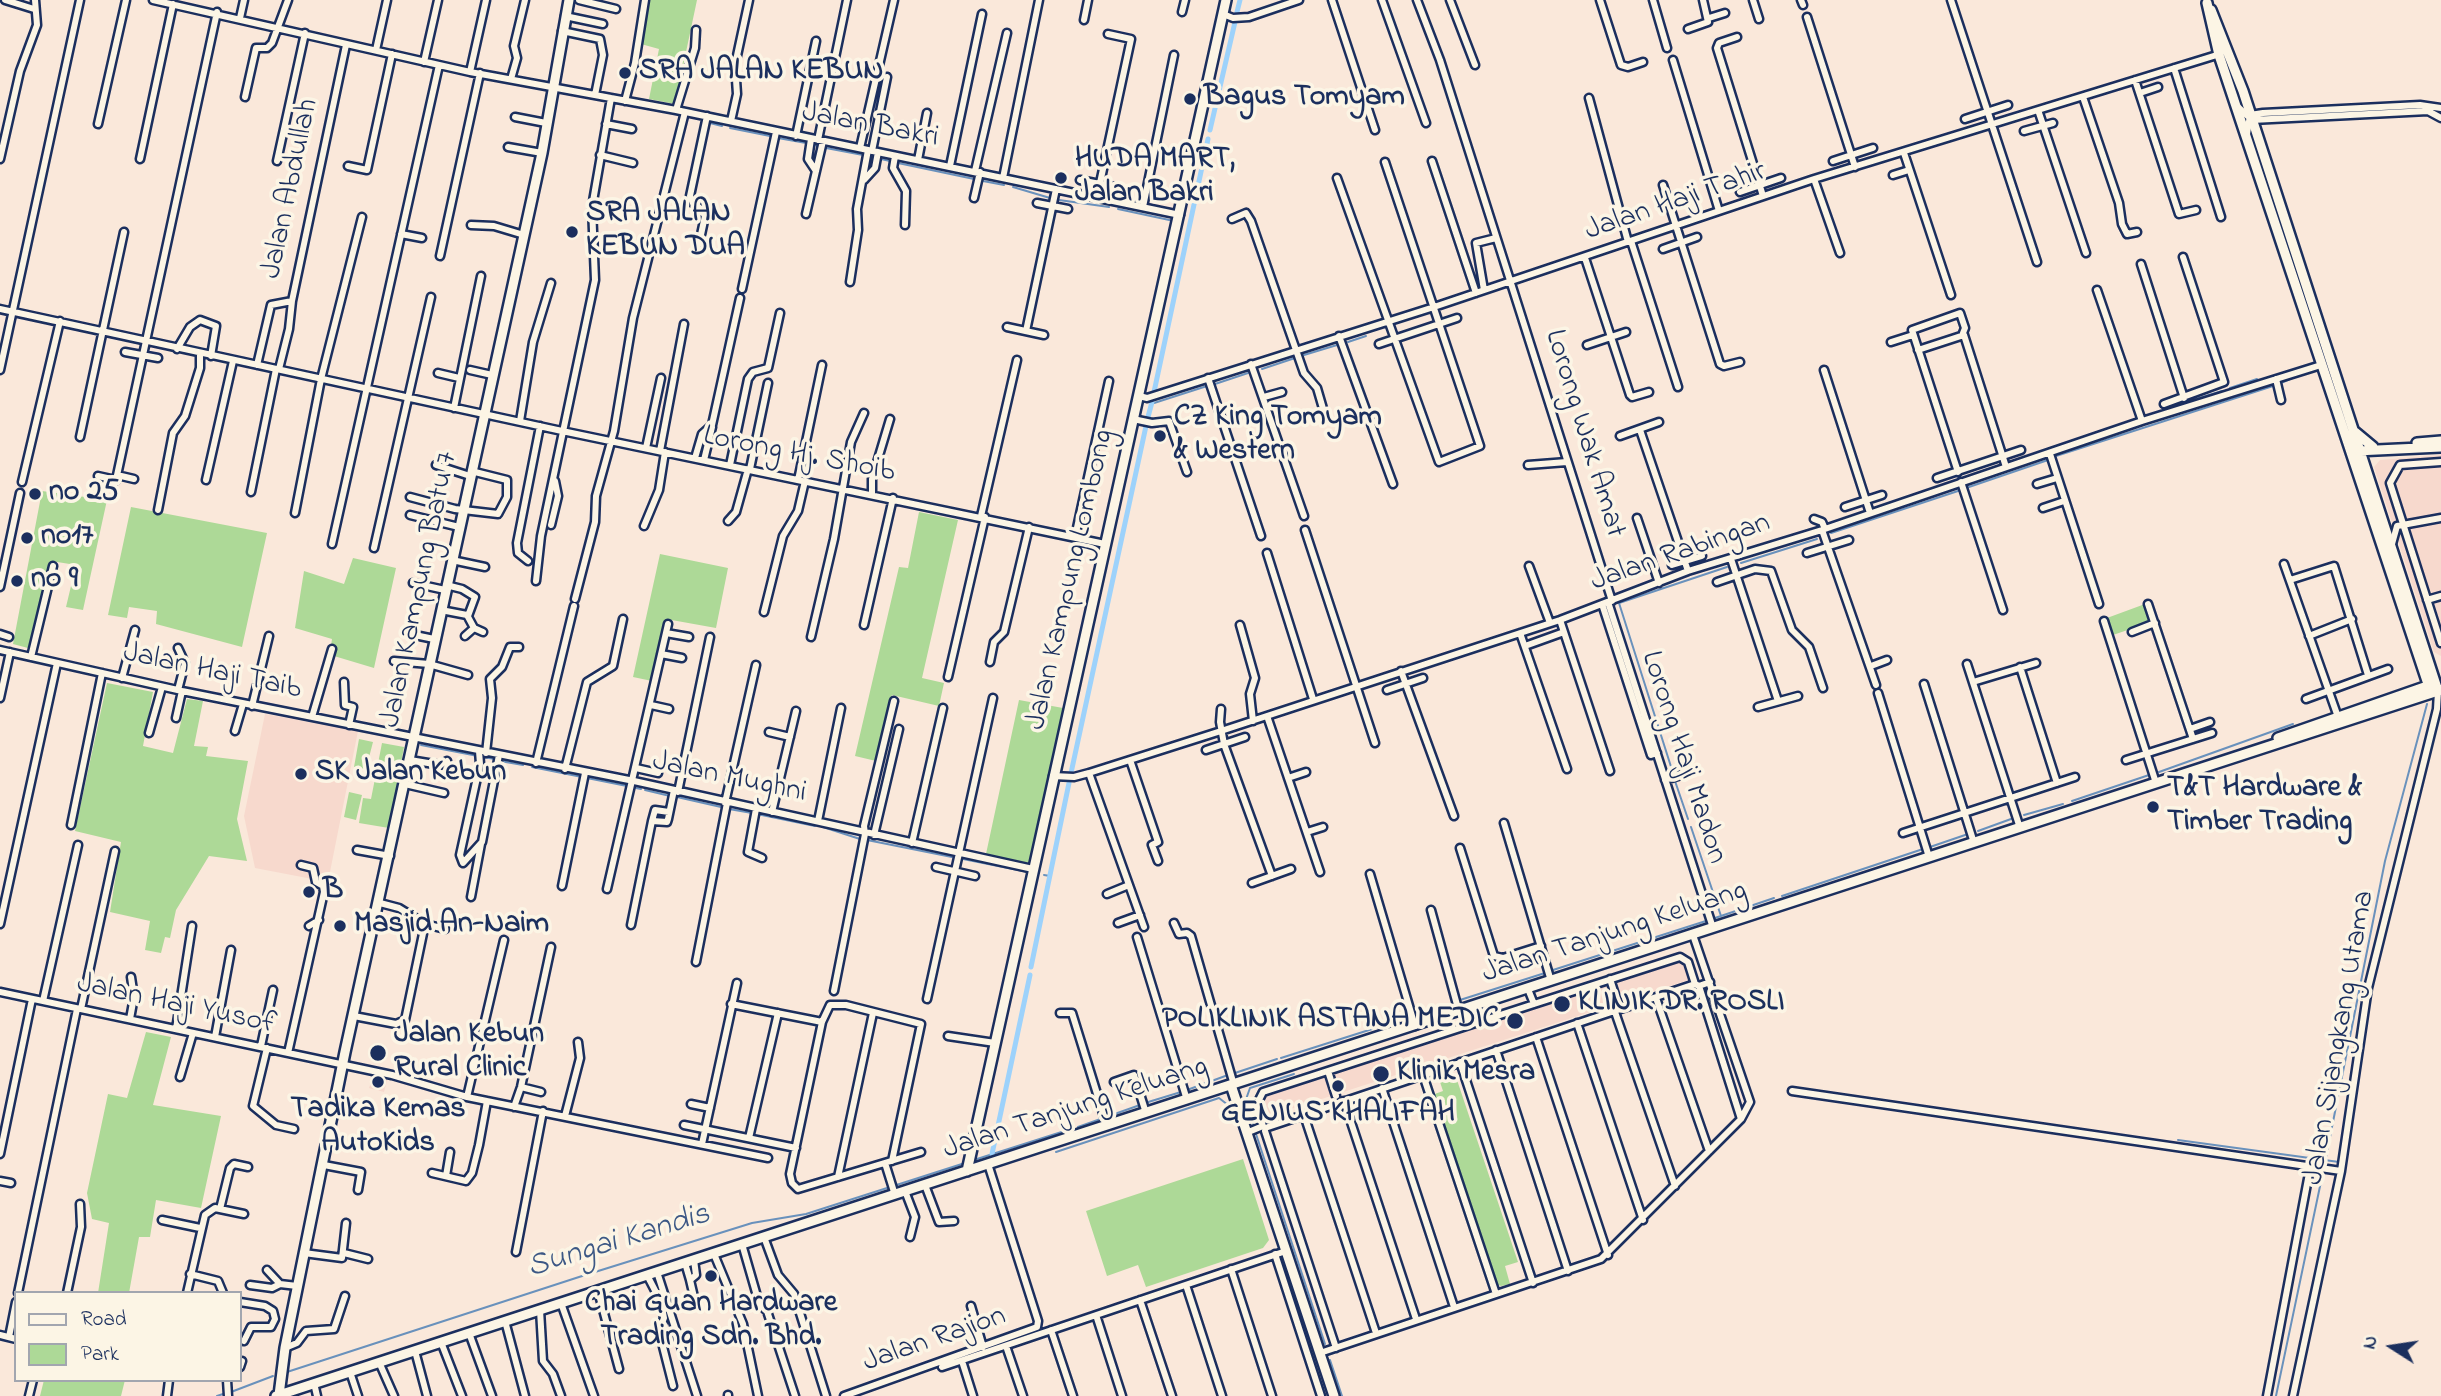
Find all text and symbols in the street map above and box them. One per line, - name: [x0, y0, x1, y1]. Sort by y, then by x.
- place label: SRA JALAN KEBUN: [639, 55, 883, 91]
- marker: SRA JALAN KEBUN: [617, 65, 633, 81]
- place label: Bagus Tomyam: [1204, 81, 1405, 117]
- marker: Bagus Tomyam: [1182, 91, 1198, 107]
- street label: Jalan Abdullah: [255, 96, 329, 282]
- street label: Jalan Bakri: [799, 96, 941, 158]
- place label: HUDA MART, Jalan Bakri: [1075, 143, 1235, 214]
- street label: Jalan Haji Tahir: [1581, 155, 1771, 251]
- marker: HUDA MART, Jalan Bakri: [1053, 170, 1069, 186]
- place label: SRA JALAN KEBUN DUA: [586, 197, 745, 268]
- marker: SRA JALAN KEBUN DUA: [564, 224, 580, 240]
- street label: Lorong Wak Amat: [1534, 326, 1632, 542]
- place label: CZ King Tomyam & Western: [1174, 401, 1382, 471]
- street label: Lorong Hj. Shoib: [700, 420, 898, 492]
- street label: Jalan Kampung Lombong: [1020, 426, 1124, 734]
- marker: CZ King Tomyam & Western: [1152, 428, 1168, 444]
- street label: Jalan Kampung Batu 7: [374, 449, 468, 731]
- place label: no 25: [49, 476, 119, 512]
- marker: no 25: [27, 486, 43, 502]
- street label: Jalan Rabingan: [1586, 506, 1776, 602]
- place label: no17: [41, 520, 93, 556]
- marker: no17: [19, 530, 35, 546]
- place label: no 9: [31, 563, 78, 599]
- marker: no 9: [9, 573, 25, 589]
- street label: Jalan Haji Taib: [119, 637, 305, 709]
- street label: Lorong Haji Madon: [1631, 647, 1733, 869]
- street label: Jalan Mughni: [649, 745, 809, 813]
- place label: SK Jalan Kebun: [315, 756, 506, 792]
- marker: SK Jalan Kebun: [293, 766, 309, 782]
- place label: T&T Hardware & Timber Trading: [2167, 772, 2362, 842]
- marker: T&T Hardware & Timber Trading: [2145, 799, 2161, 815]
- place label: B: [323, 874, 343, 910]
- street label: Jalan Tanjung Keluang: [1478, 874, 1752, 994]
- marker: B: [301, 884, 317, 900]
- street label: Jalan Sijangkang Utama: [2297, 888, 2385, 1188]
- place label: Masjid An-Naim: [354, 908, 549, 944]
- marker: Masjid An-Naim: [332, 918, 348, 934]
- street label: Jalan Haji Yusof: [73, 967, 279, 1045]
- place label: KLINIK DR. ROSLI: [1578, 986, 1784, 1022]
- marker: KLINIK DR. ROSLI: [1552, 994, 1572, 1014]
- place label: POLIKLINIK ASTANA MEDIC: [1162, 1003, 1499, 1039]
- marker: POLIKLINIK ASTANA MEDIC: [1505, 1011, 1525, 1031]
- place label: Jalan Kebun Rural Clinic: [394, 1018, 544, 1088]
- marker: Jalan Kebun Rural Clinic: [368, 1043, 388, 1063]
- street label: Jalan Tanjung Keluang: [939, 1050, 1213, 1170]
- place label: Klinik Mesra: [1397, 1056, 1535, 1092]
- marker: Klinik Mesra: [1371, 1064, 1391, 1084]
- marker: Tadika Kemas AutoKids: [370, 1074, 386, 1090]
- marker: GENIUS KHALIFAH: [1330, 1078, 1346, 1094]
- place label: Tadika Kemas AutoKids: [290, 1093, 466, 1164]
- place label: GENIUS KHALIFAH: [1221, 1097, 1455, 1133]
- water label: Sungai Kandis: [523, 1197, 715, 1289]
- marker: Chai Guan Hardware Trading Sdn. Bhd.: [703, 1268, 719, 1284]
- place label: Chai Guan Hardware Trading Sdn. Bhd.: [585, 1287, 837, 1358]
- legend: [14, 1291, 242, 1382]
- street label: Jalan Rajion: [859, 1300, 1011, 1382]
- text: Road: [81, 1305, 127, 1335]
- north arrow: [2357, 1312, 2427, 1382]
- text: N: [2356, 1333, 2386, 1352]
- text: Park: [81, 1340, 119, 1370]

